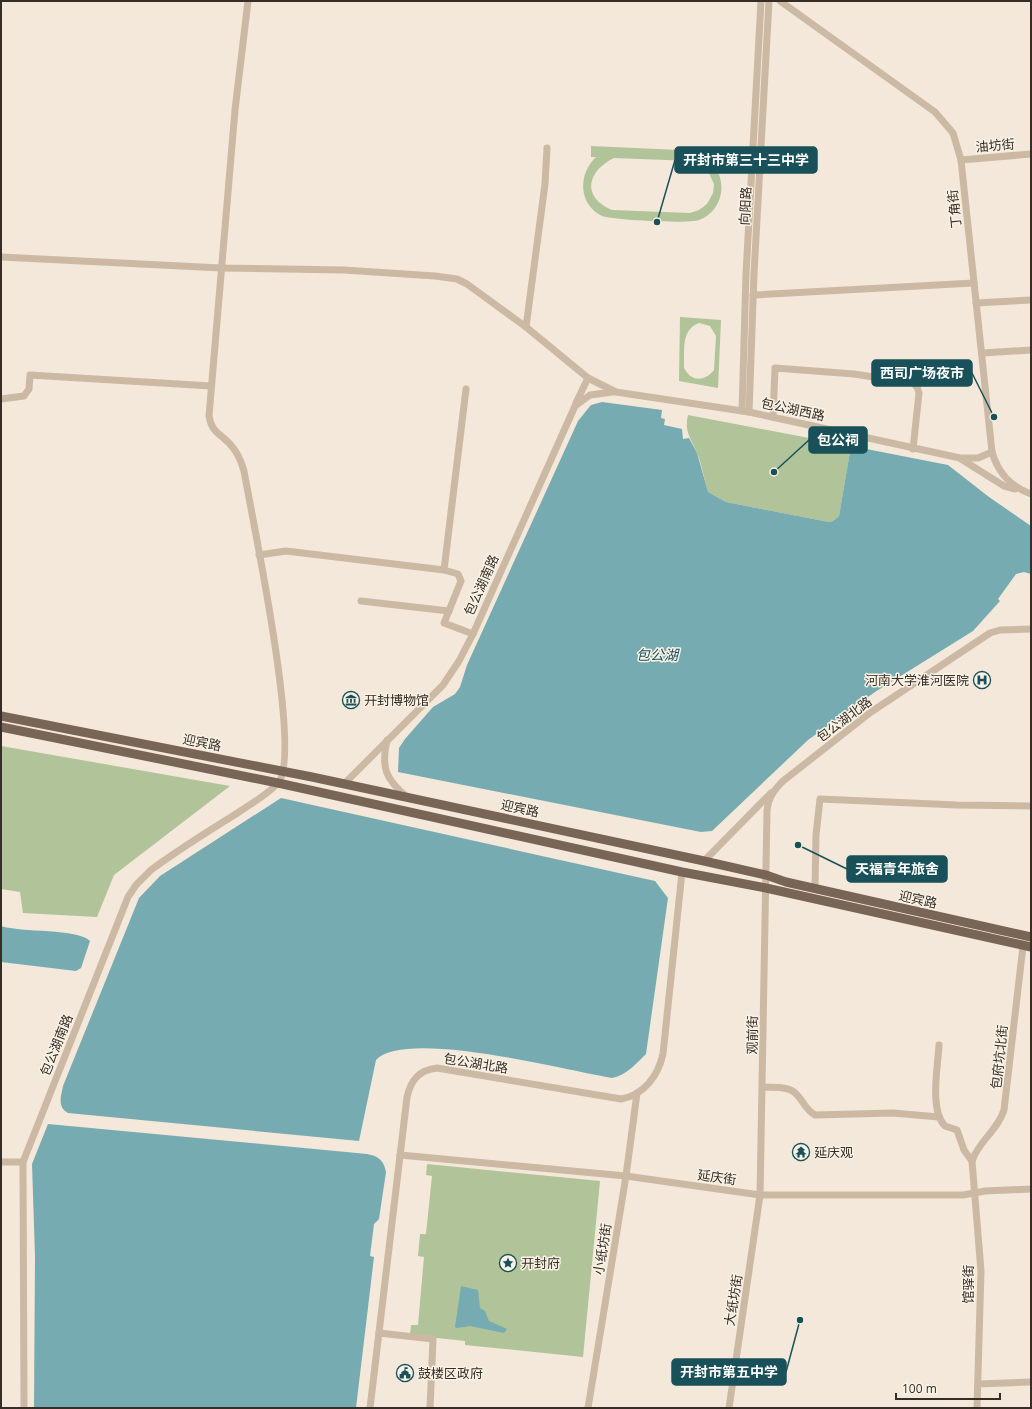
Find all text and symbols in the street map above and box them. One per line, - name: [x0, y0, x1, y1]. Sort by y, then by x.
- street label: 油坊街: [975, 134, 1015, 156]
- callout: 开封市第三十三中学: [675, 147, 817, 173]
- text: 开封市第三十三中学: [683, 150, 809, 169]
- street label: 向阳路: [735, 186, 755, 226]
- street label: 丁角街: [943, 189, 965, 229]
- callout: 西司广场夜市: [872, 360, 972, 386]
- text: 西司广场夜市: [880, 363, 964, 382]
- street label: 包公湖西路: [759, 393, 827, 425]
- callout: 包公祠: [809, 427, 867, 453]
- text: 包公祠: [817, 430, 859, 449]
- street label: 包公湖南路: [460, 552, 502, 618]
- water label: 包公湖: [636, 645, 680, 664]
- hospital icon: 河南大学淮河医院: [972, 670, 992, 690]
- place label: 河南大学淮河医院: [865, 671, 969, 689]
- museum icon: 开封博物馆: [341, 690, 361, 710]
- place label: 开封博物馆: [364, 691, 429, 709]
- street label: 包公湖北路: [813, 692, 875, 746]
- street label: 迎宾路: [181, 729, 223, 755]
- street label: 迎宾路: [499, 795, 541, 821]
- callout: 天福青年旅舍: [847, 856, 947, 882]
- text: 天福青年旅舍: [855, 859, 939, 878]
- street label: 迎宾路: [897, 886, 939, 912]
- street label: 包公湖南路: [35, 1011, 77, 1079]
- street label: 观前街: [743, 1015, 761, 1055]
- street label: 包府坑北街: [987, 1024, 1011, 1090]
- street label: 包公湖北路: [442, 1049, 510, 1077]
- temple icon: 延庆观: [791, 1142, 811, 1162]
- place label: 延庆观: [814, 1143, 853, 1161]
- street label: 延庆街: [696, 1165, 738, 1189]
- street label: 小纸坊街: [589, 1222, 615, 1276]
- place icon: 开封府: [498, 1253, 518, 1273]
- place label: 开封府: [521, 1254, 560, 1272]
- street label: 馆驿街: [959, 1264, 977, 1304]
- street label: 大纸坊街: [720, 1273, 746, 1327]
- callout: 开封市第五中学: [672, 1359, 786, 1385]
- text: 开封市第五中学: [680, 1362, 778, 1381]
- public building icon: 鼓楼区政府: [395, 1363, 415, 1383]
- place label: 鼓楼区政府: [418, 1364, 483, 1382]
- scale bar: [896, 1375, 1000, 1401]
- text: 100 m: [902, 1380, 937, 1397]

